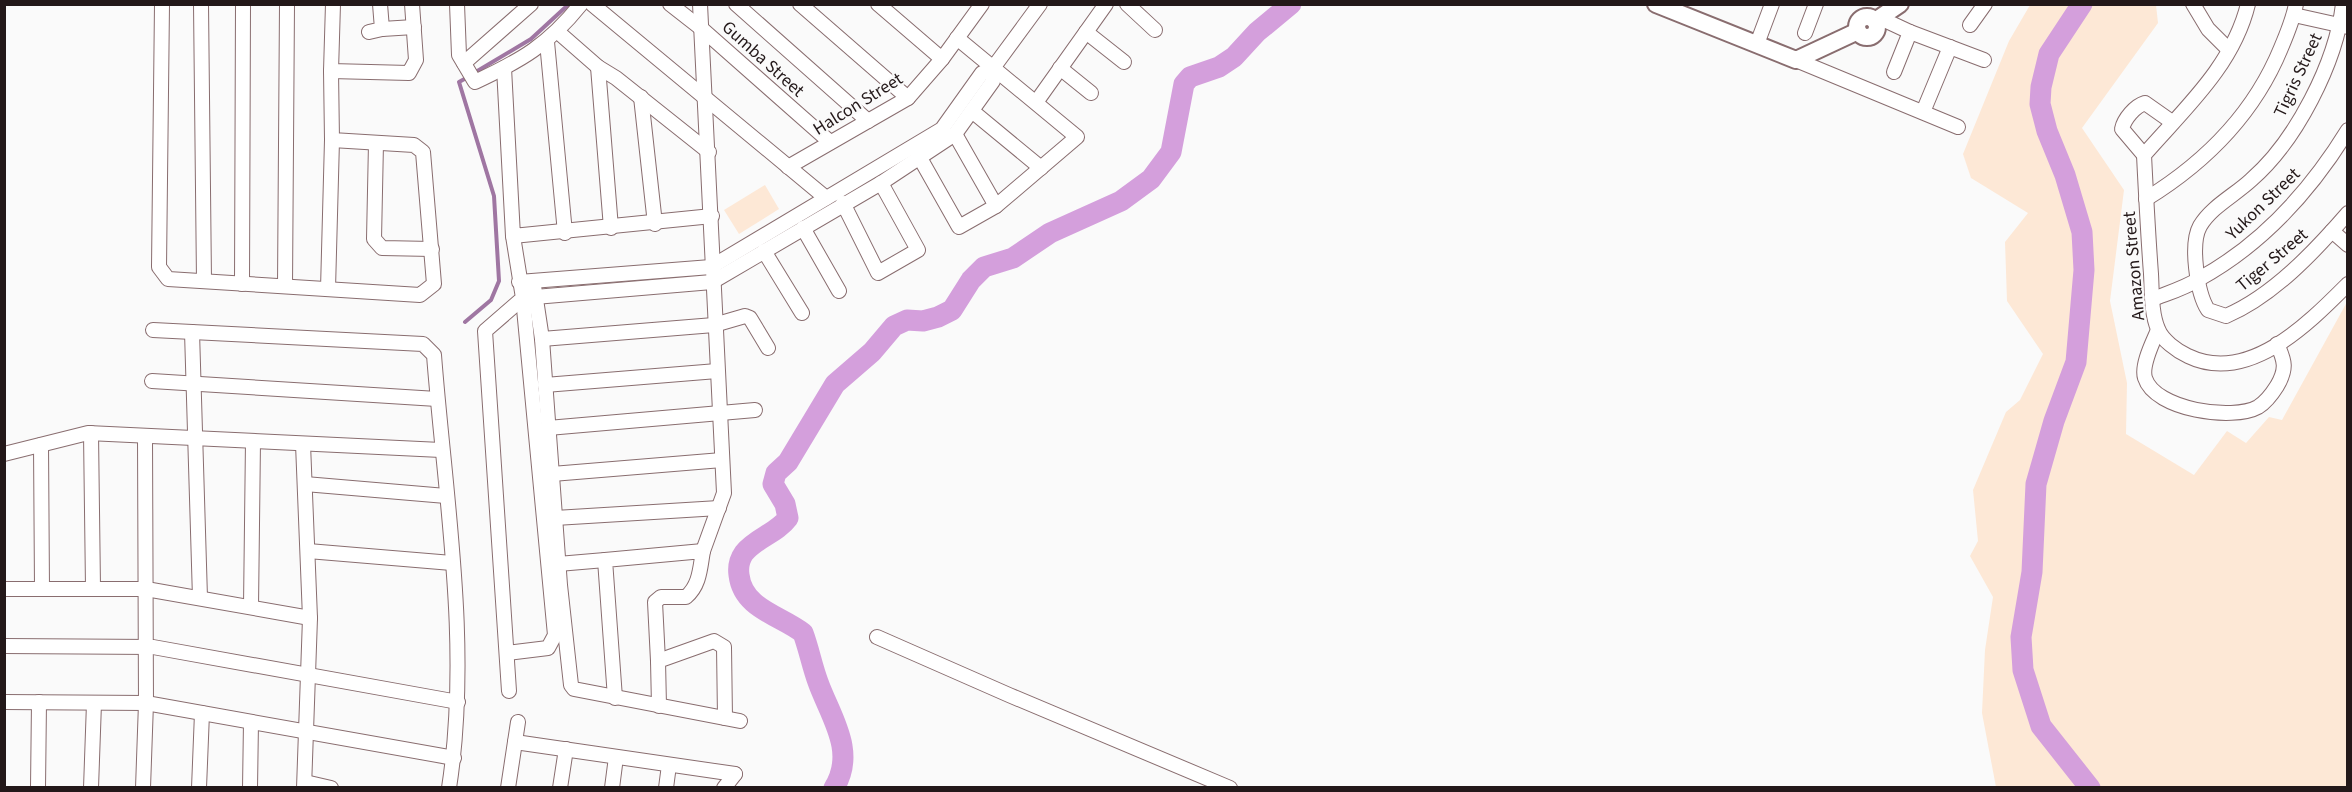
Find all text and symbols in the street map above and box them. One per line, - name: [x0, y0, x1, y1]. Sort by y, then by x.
- street label: Gumba Street: [716, 15, 810, 103]
- street label: Tigris Street: [2268, 29, 2328, 121]
- street label: Halcon Street: [808, 66, 908, 142]
- street label: Yukon Street: [2220, 162, 2306, 247]
- street label: Amazon Street: [2117, 210, 2151, 322]
- street label: Tiger Street: [2231, 223, 2313, 297]

